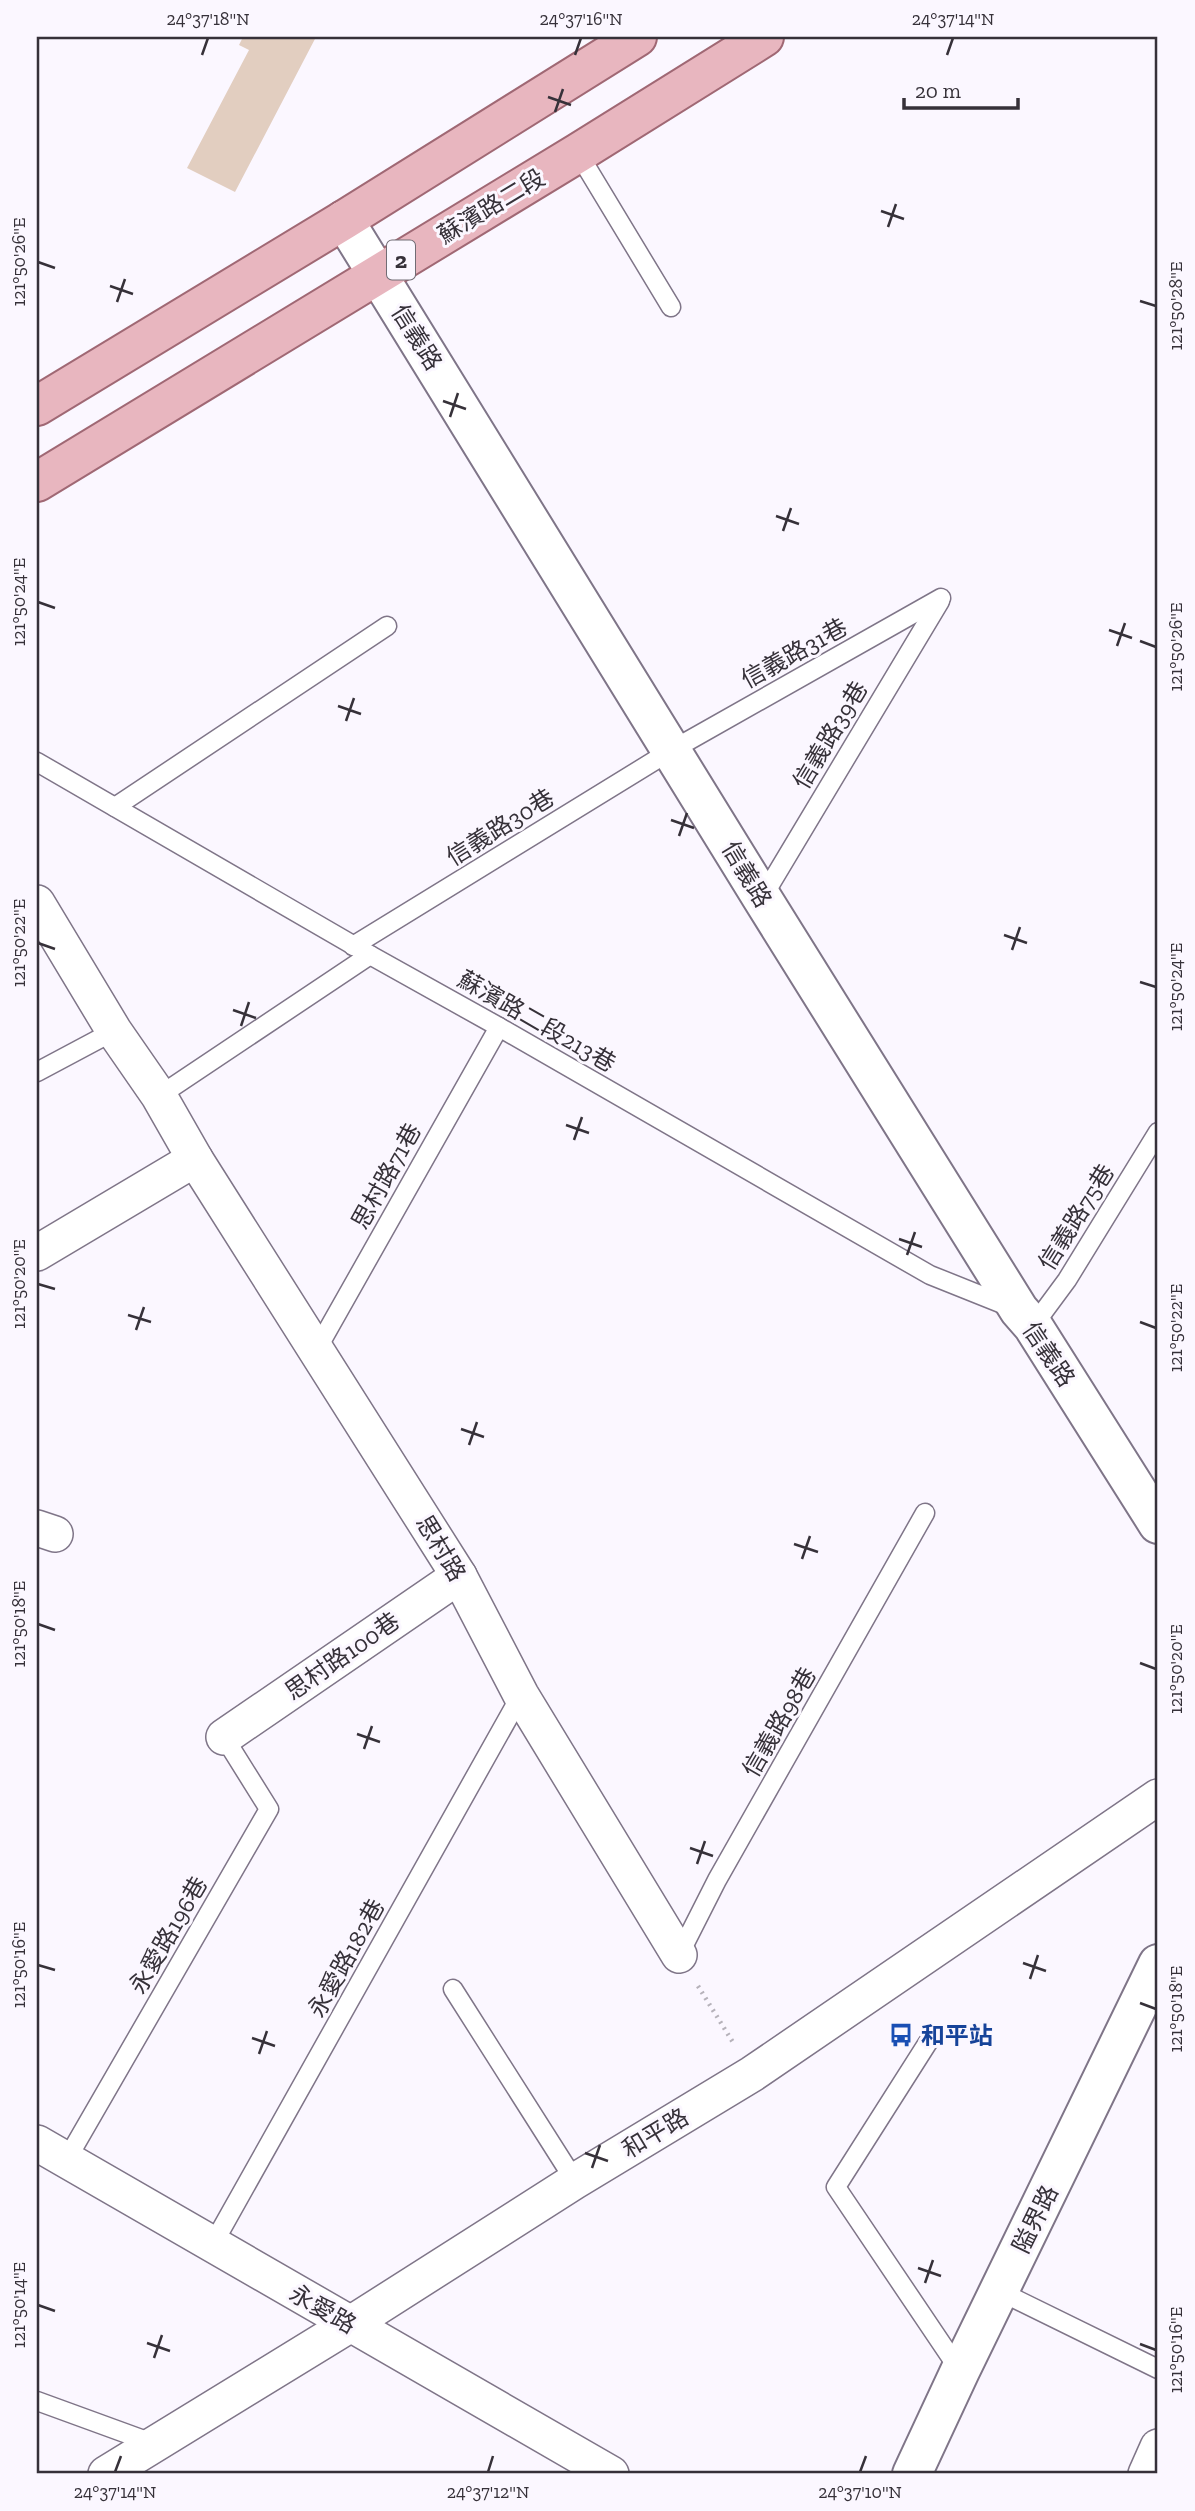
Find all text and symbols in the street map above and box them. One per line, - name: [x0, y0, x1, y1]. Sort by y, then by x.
- text: 24°37'18"N: [166, 8, 250, 30]
- text: 24°37'16"N: [540, 8, 622, 30]
- text: 24°37'14"N: [912, 8, 994, 30]
- scale bar: [904, 66, 1018, 110]
- text: 20 m: [915, 78, 961, 103]
- street label: 蘇濱路二段: [432, 163, 550, 249]
- text: 121°50'26"E: [8, 218, 30, 307]
- road number: 2: [387, 241, 415, 280]
- text: 121°50'28"E: [1165, 261, 1187, 351]
- street label: 信義路: [386, 299, 448, 375]
- text: 121°50'24"E: [8, 558, 30, 646]
- text: 121°50'26"E: [1165, 603, 1187, 692]
- street label: 信義路31巷: [736, 612, 852, 694]
- street label: 信義路39巷: [787, 676, 873, 794]
- street label: 信義路30巷: [441, 782, 559, 872]
- street label: 信義路: [716, 836, 778, 912]
- text: 121°50'22"E: [8, 899, 30, 987]
- text: 121°50'24"E: [1165, 943, 1187, 1031]
- street label: 蘇濱路二段213巷: [453, 964, 621, 1078]
- street label: 思村路71巷: [345, 1118, 427, 1234]
- street label: 信義路75巷: [1032, 1159, 1120, 1275]
- text: 121°50'20"E: [8, 1239, 30, 1329]
- text: 121°50'22"E: [1165, 1284, 1187, 1372]
- street label: 信義路: [1017, 1316, 1081, 1392]
- street label: 思村路: [410, 1510, 472, 1586]
- text: 121°50'18"E: [8, 1581, 30, 1667]
- street label: 思村路100巷: [279, 1606, 405, 1706]
- text: 121°50'20"E: [1165, 1624, 1187, 1714]
- street label: 信義路98巷: [736, 1662, 822, 1782]
- street label: 永愛路196巷: [123, 1871, 213, 1999]
- street label: 永愛路182巷: [302, 1894, 390, 2022]
- text: 121°50'16"E: [8, 1922, 30, 2008]
- text: 121°50'18"E: [1165, 1966, 1187, 2052]
- bus stop icon: 和平站: [887, 2021, 915, 2049]
- place label: 和平站: [921, 2021, 993, 2050]
- street label: 和平路: [617, 2102, 693, 2164]
- street label: 隘界路: [1006, 2180, 1064, 2258]
- text: 121°50'14"E: [8, 2262, 30, 2348]
- street label: 永愛路: [285, 2278, 361, 2340]
- text: 121°50'16"E: [1165, 2307, 1187, 2393]
- text: 24°37'14"N: [74, 2481, 156, 2503]
- text: 24°37'12"N: [447, 2481, 529, 2503]
- text: 24°37'10"N: [818, 2481, 902, 2503]

